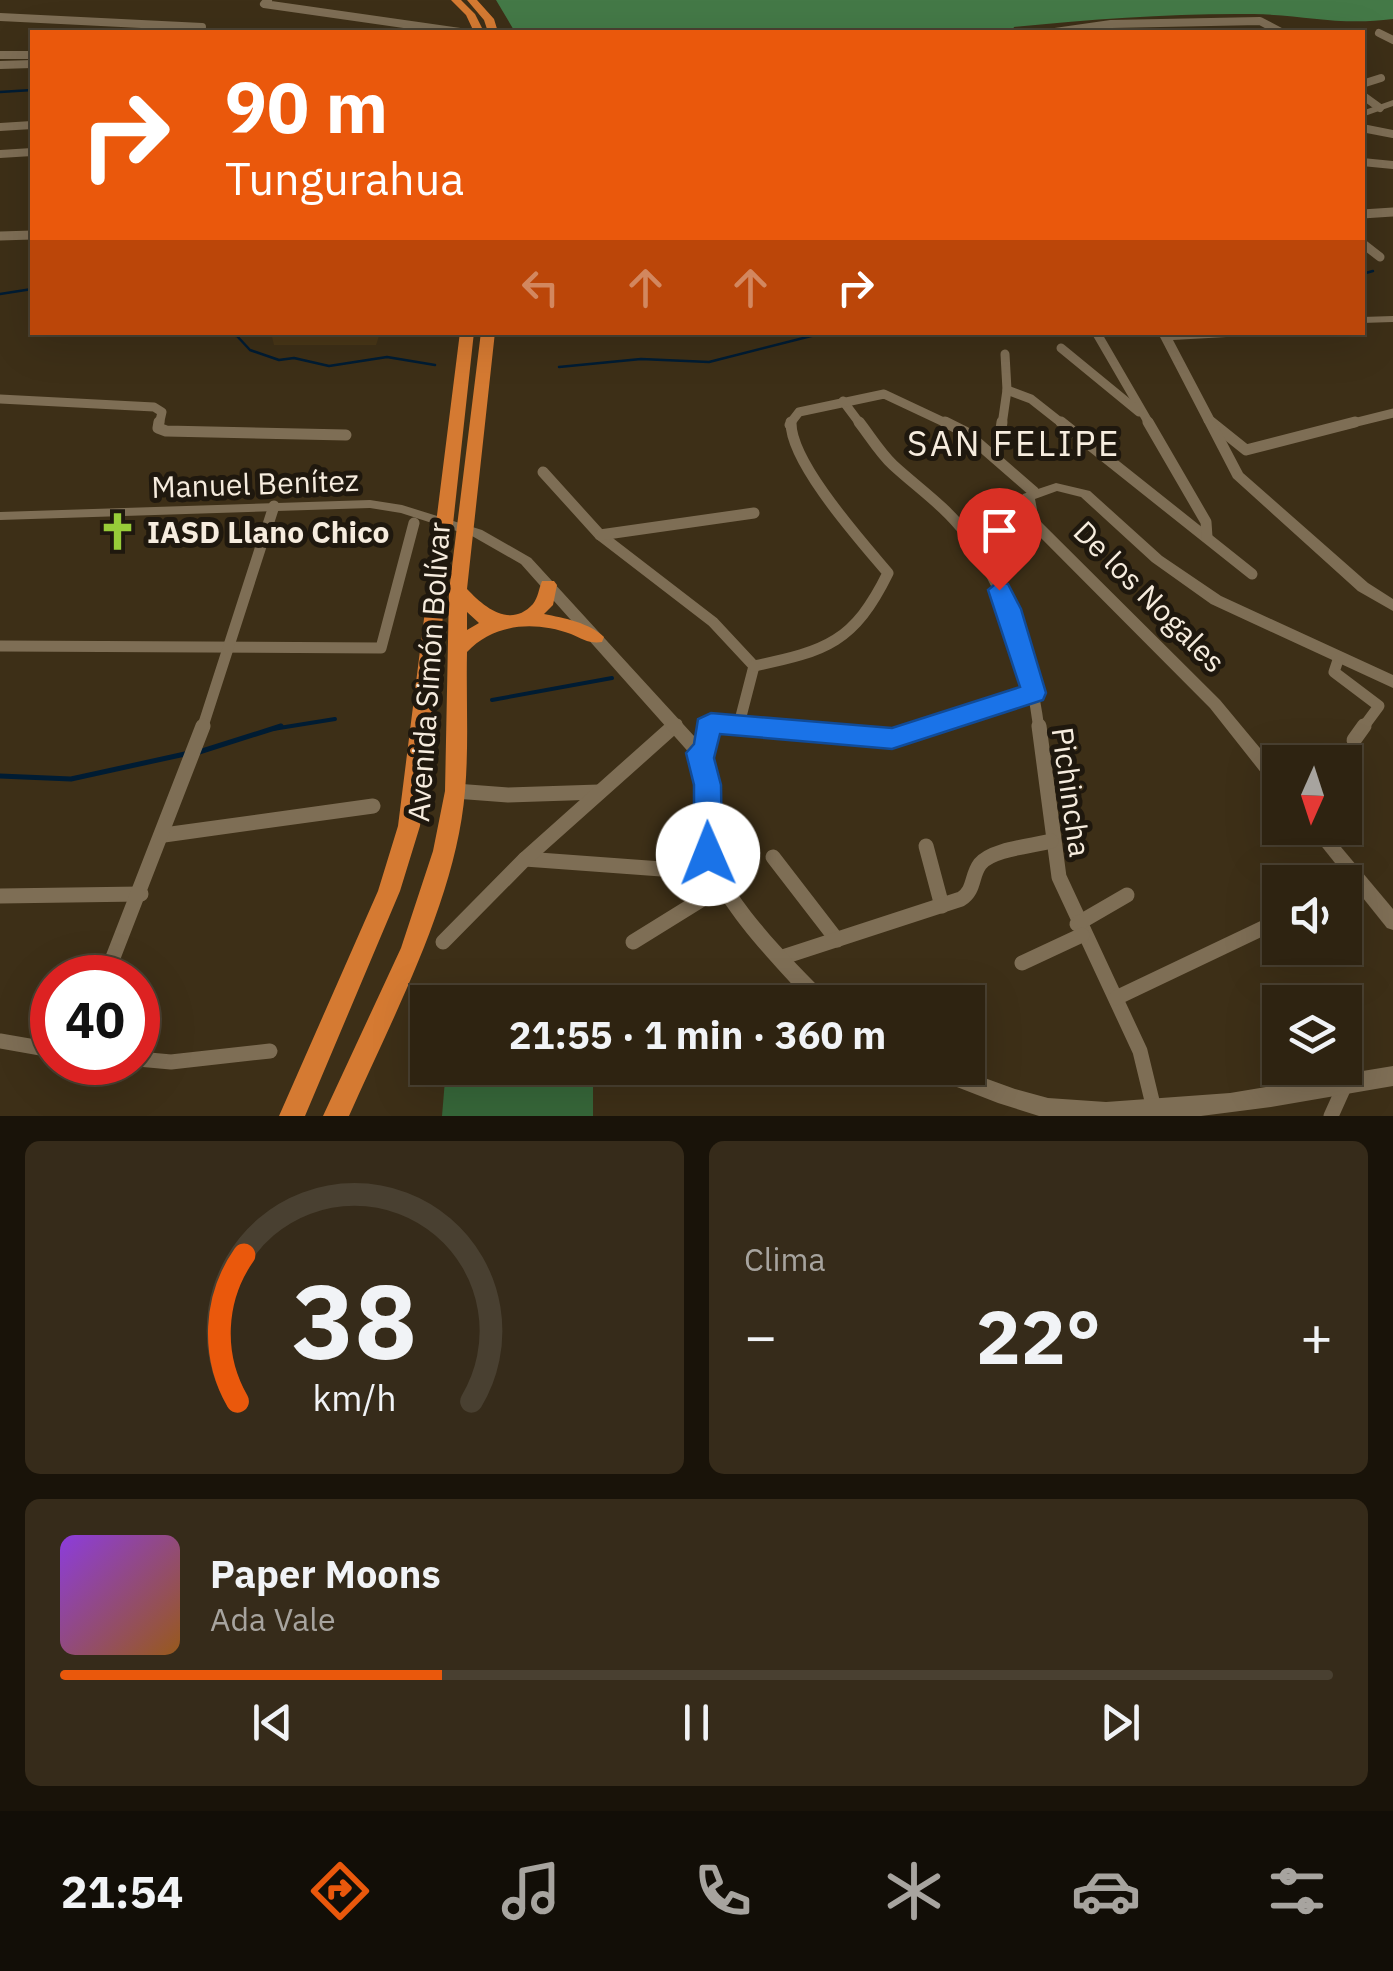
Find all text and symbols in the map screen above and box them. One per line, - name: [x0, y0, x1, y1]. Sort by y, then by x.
- text: 90 m: [225, 61, 388, 152]
- icon: right: [60, 70, 190, 200]
- text: Tungurahua: [225, 149, 464, 207]
- icon: left: [513, 260, 568, 315]
- icon: ahead: [618, 260, 673, 315]
- icon: ahead: [723, 260, 778, 315]
- icon: right: [828, 260, 883, 315]
- district label: SAN FELIPE: [907, 420, 1121, 466]
- street label: Manuel Benítez: [151, 460, 359, 506]
- pin: [957, 488, 1042, 591]
- icon: arrive: [972, 503, 1027, 558]
- church icon: IASD Llano Chico: [96, 510, 138, 552]
- place label: IASD Llano Chico: [147, 512, 389, 551]
- street label: De los Nogales: [1066, 512, 1234, 680]
- street label: Avenida Simón Bolívar: [398, 521, 458, 823]
- street label: Pichincha: [1044, 725, 1100, 859]
- north arrow: [1262, 745, 1362, 845]
- map controls: [1262, 745, 1362, 1085]
- position arrow: [656, 802, 760, 906]
- button: sound: [1262, 865, 1362, 965]
- speed limit sign: 40: [30, 955, 160, 1085]
- button: layers: [1262, 985, 1362, 1085]
- text: 21:55 · 1 min · 360 m: [509, 1010, 886, 1059]
- text: Clima: [744, 1238, 826, 1280]
- text: 38: [292, 1252, 417, 1388]
- text: 22°: [976, 1287, 1101, 1385]
- text: −: [744, 1300, 777, 1371]
- text: +: [1300, 1300, 1333, 1371]
- text: km/h: [312, 1374, 397, 1421]
- text: Paper Moons: [210, 1549, 441, 1598]
- text: Ada Vale: [210, 1598, 336, 1640]
- icon: previous: [245, 1695, 300, 1750]
- icon: pause: [669, 1695, 724, 1750]
- icon: next: [1093, 1695, 1148, 1750]
- icon: directions: [305, 1856, 375, 1926]
- icon: music: [496, 1856, 566, 1926]
- icon: phone: [688, 1856, 758, 1926]
- icon: climate: [879, 1856, 949, 1926]
- icon: car: [1071, 1856, 1141, 1926]
- icon: filters: [1262, 1856, 1332, 1926]
- text: 21:54: [61, 1862, 184, 1920]

